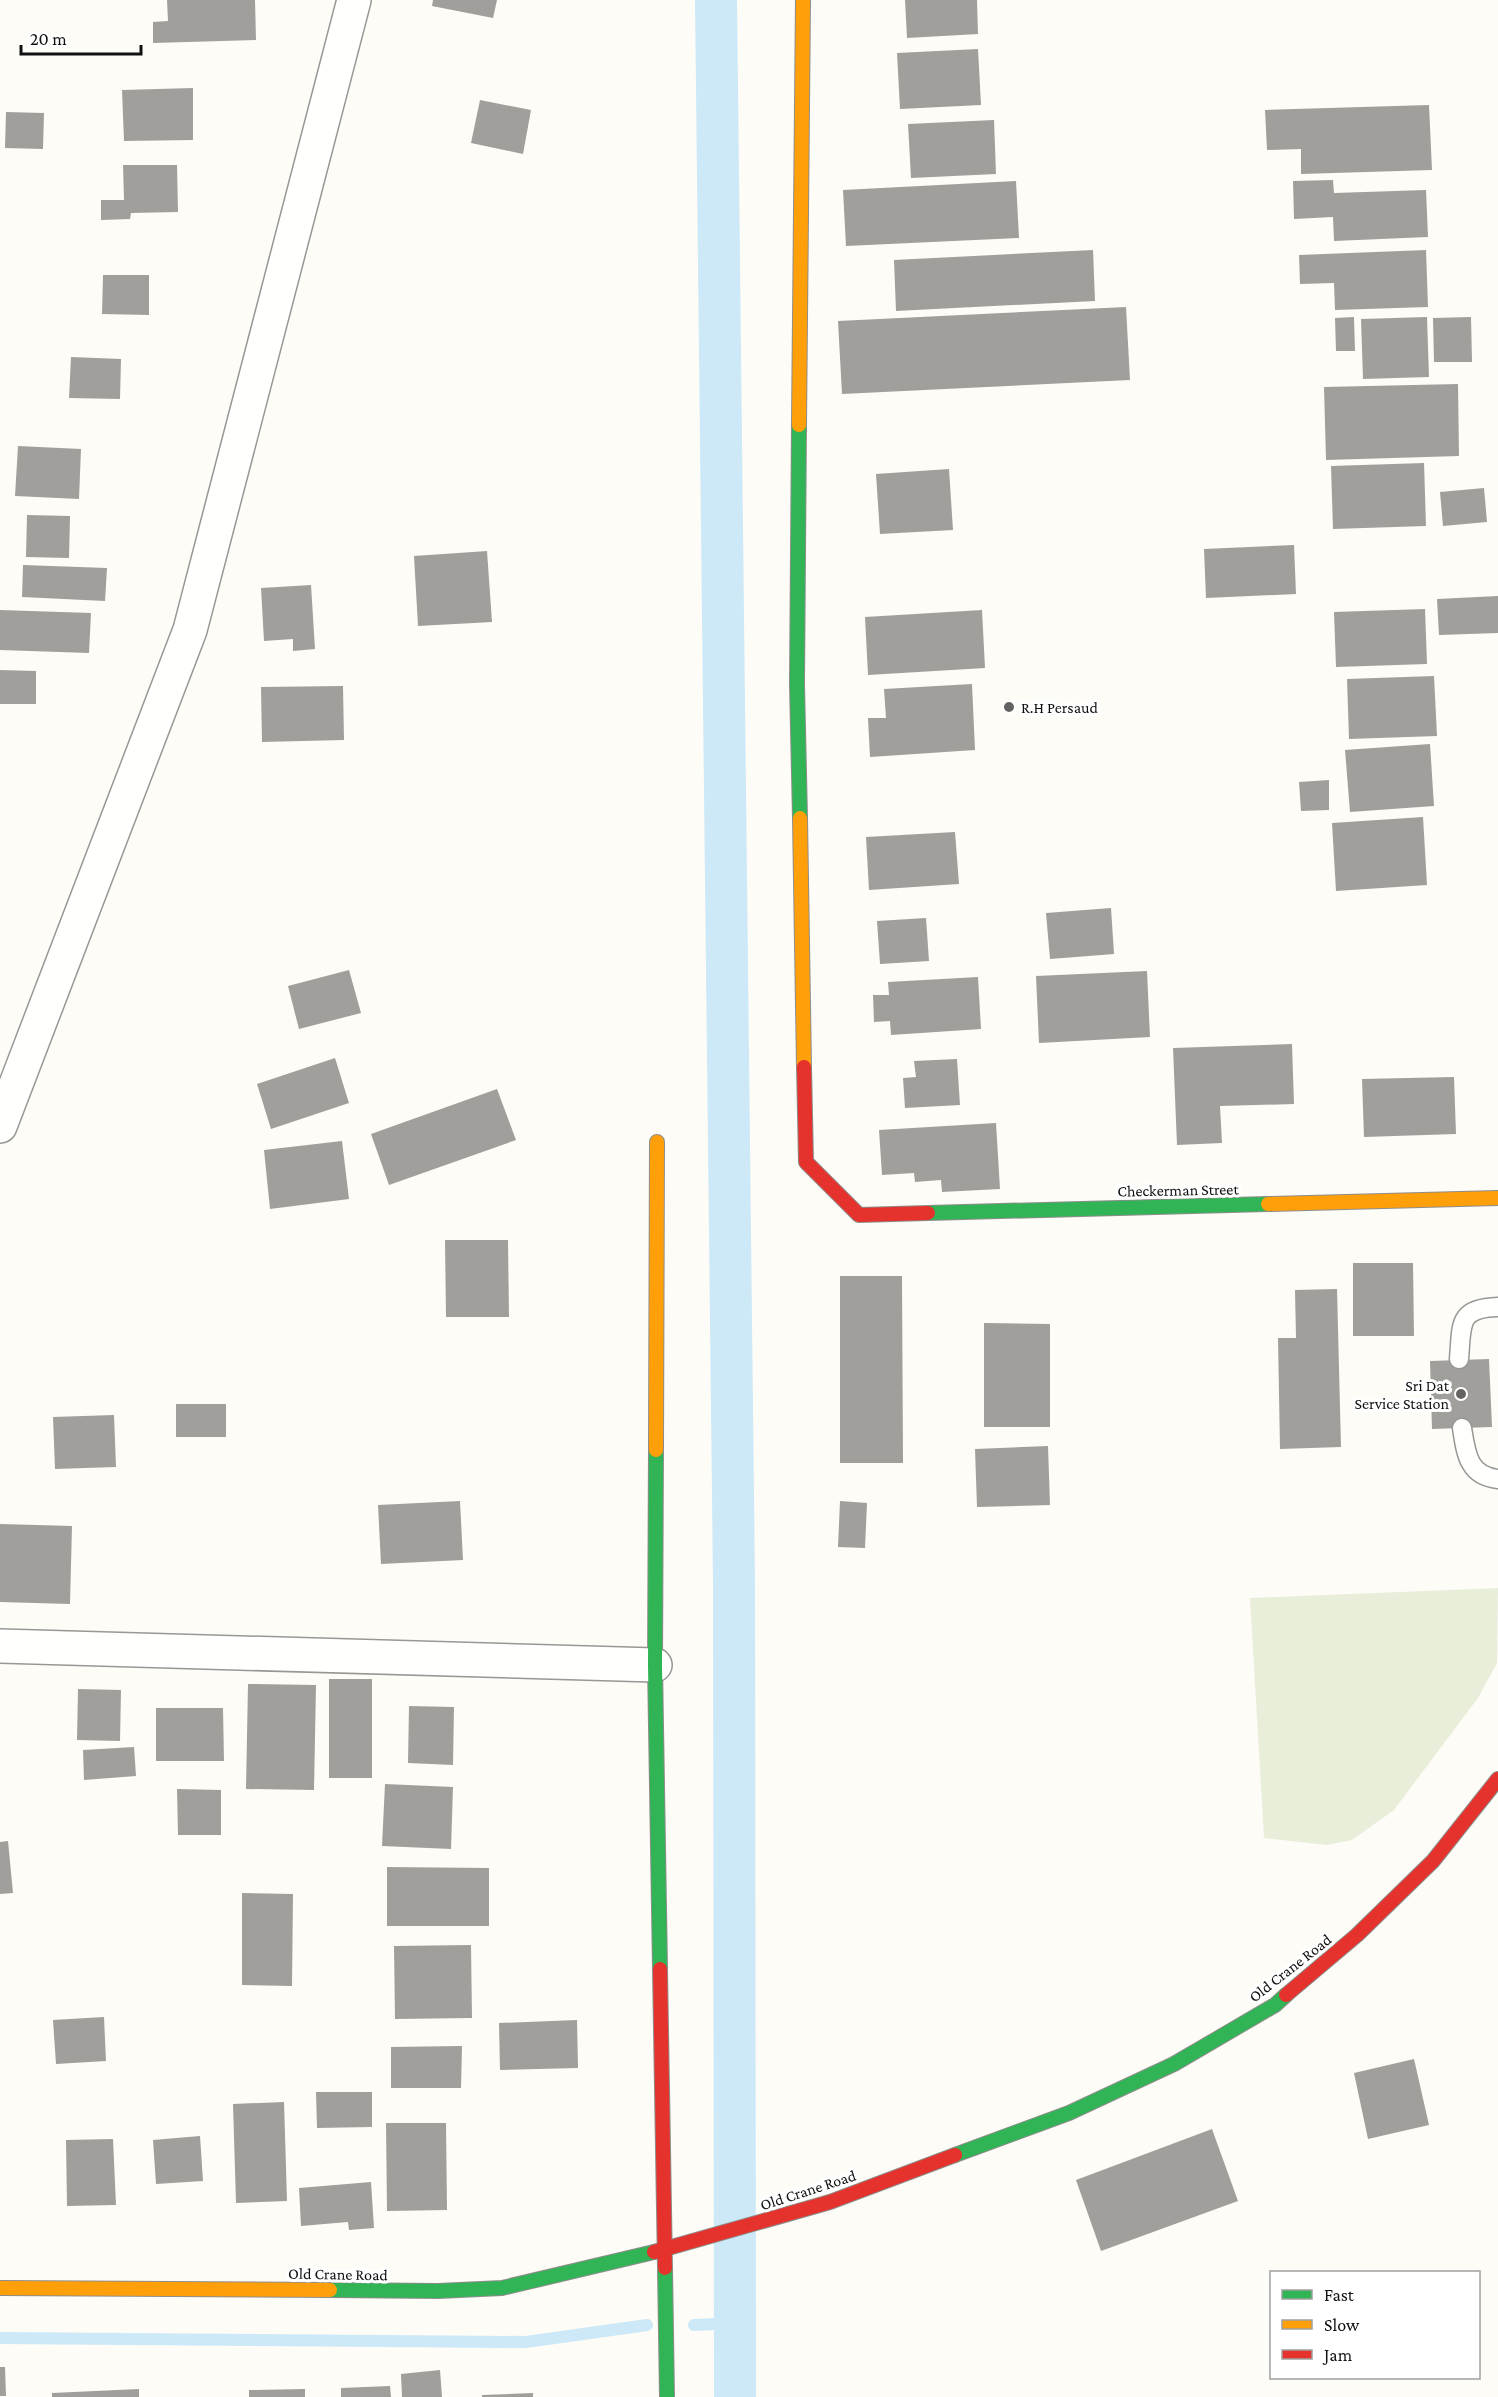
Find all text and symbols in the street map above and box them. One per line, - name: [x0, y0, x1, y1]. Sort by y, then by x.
- scale bar: [21, 18, 141, 56]
- text: 20 m: [30, 29, 67, 49]
- place label: R.H Persaud: [1021, 699, 1099, 716]
- marker: R.H Persaud: [1002, 700, 1016, 714]
- street label: Checkerman Street: [1117, 1180, 1239, 1200]
- place label: Sri Dat Service Station: [1354, 1377, 1450, 1412]
- marker: Sri Dat Service Station: [1454, 1387, 1468, 1401]
- street label: Old Crane Road: [1246, 1930, 1335, 2005]
- street label: Old Crane Road: [758, 2166, 859, 2213]
- street label: Old Crane Road: [288, 2265, 389, 2283]
- legend: [1270, 2271, 1480, 2379]
- text: Fast: [1324, 2285, 1355, 2305]
- text: Slow: [1324, 2315, 1360, 2335]
- text: Jam: [1322, 2345, 1353, 2365]

